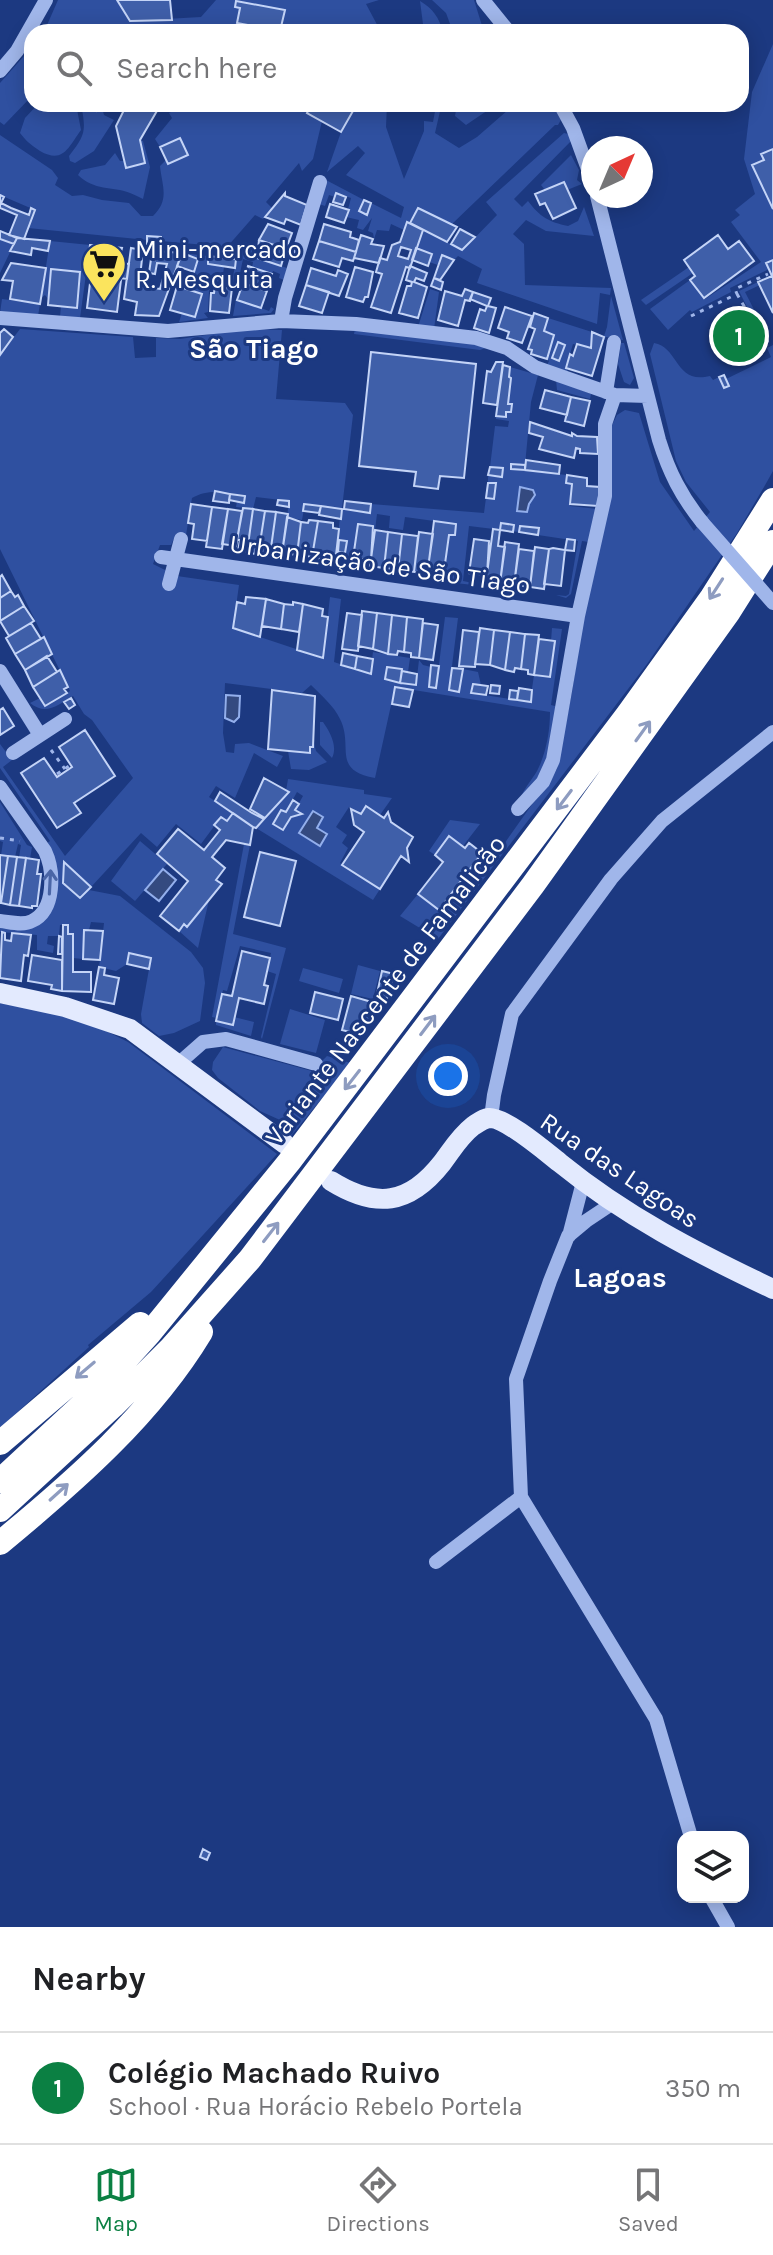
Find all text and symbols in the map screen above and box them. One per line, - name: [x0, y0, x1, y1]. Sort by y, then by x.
- search box: [24, 24, 749, 112]
- icon: search: [52, 46, 96, 90]
- text: Search here: [116, 50, 277, 86]
- north arrow: [581, 136, 653, 208]
- place label: Mini-mercado R. Mesquita: [135, 234, 302, 295]
- supermarket icon: Mini-mercado R. Mesquita: [80, 240, 128, 303]
- pin: 1: [713, 306, 765, 366]
- district label: São Tiago: [189, 332, 319, 365]
- street label: Urbanização de São Tiago: [227, 528, 532, 601]
- one-way arrow: [708, 578, 725, 600]
- one-way arrow: [635, 720, 651, 742]
- one-way arrow: [556, 789, 573, 810]
- street label: Variante Nascente de Famalicão: [259, 829, 512, 1151]
- one-way arrow: [43, 869, 58, 896]
- one-way arrow: [420, 1015, 437, 1036]
- your location: [428, 1056, 468, 1096]
- one-way arrow: [344, 1069, 361, 1090]
- street label: Rua das Lagoas: [534, 1106, 705, 1235]
- one-way arrow: [262, 1222, 280, 1243]
- district label: Lagoas: [573, 1261, 667, 1294]
- one-way arrow: [76, 1361, 96, 1379]
- one-way arrow: [48, 1483, 68, 1501]
- map controls: [677, 1831, 749, 1903]
- button: layers: [677, 1831, 749, 1903]
- text: Nearby: [32, 1959, 146, 1999]
- text: Colégio Machado Ruivo: [108, 2055, 440, 2091]
- text: 1: [53, 2073, 63, 2104]
- text: 350 m: [665, 2073, 741, 2104]
- text: School · Rua Horácio Rebelo Portela: [108, 2091, 523, 2122]
- tab: Map: [94, 2163, 138, 2237]
- tab: Directions: [326, 2163, 430, 2237]
- tab: Saved: [618, 2163, 679, 2237]

